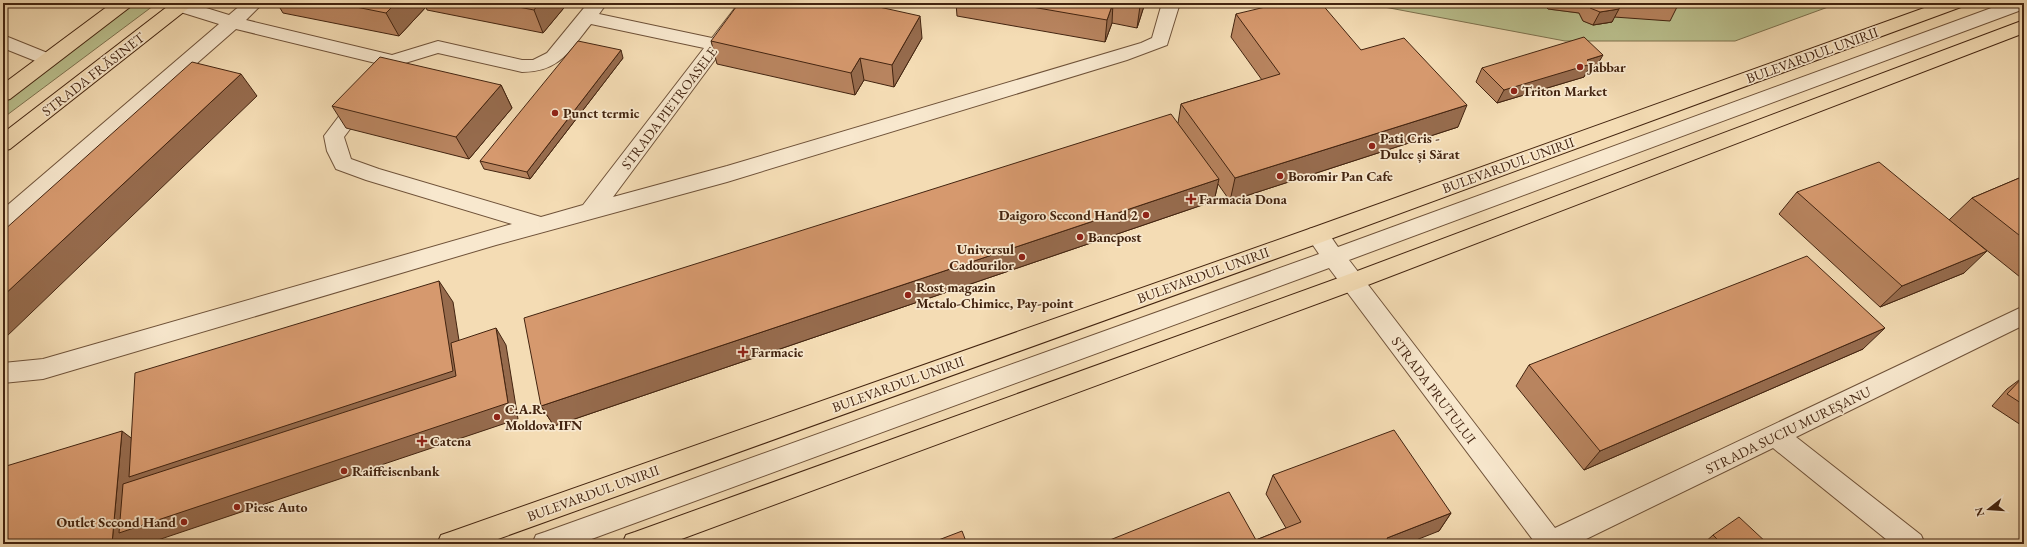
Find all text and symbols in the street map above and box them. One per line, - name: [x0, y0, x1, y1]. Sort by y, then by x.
- street label: BULEVARDUL UNIRII: [1743, 23, 1881, 87]
- street label: STRADA FRĂSINET: [38, 28, 149, 120]
- street label: STRADA PIETROASELE: [617, 43, 721, 173]
- place label: Jabbar: [1586, 58, 1626, 76]
- marker: Jabbar: [1575, 62, 1585, 72]
- place label: Triton Market: [1522, 82, 1608, 100]
- marker: Triton Market: [1509, 86, 1519, 96]
- place label: Punct termic: [563, 104, 640, 122]
- marker: Punct termic: [550, 108, 560, 118]
- place label: Pati Cris - Dulce și Sărat: [1380, 129, 1461, 163]
- street label: BULEVARDUL UNIRII: [1439, 133, 1577, 197]
- marker: Pati Cris - Dulce și Sărat: [1367, 141, 1377, 151]
- place label: Boromir Pan Cafe: [1288, 167, 1393, 185]
- marker: Boromir Pan Cafe: [1275, 171, 1285, 181]
- place label: Farmacia Dona: [1199, 190, 1288, 208]
- marker: Farmacia Dona: [1186, 194, 1196, 204]
- place label: Daigoro Second Hand 2: [999, 206, 1139, 224]
- marker: Daigoro Second Hand 2: [1141, 210, 1151, 220]
- place label: Bancpost: [1088, 228, 1142, 246]
- marker: Bancpost: [1075, 232, 1085, 242]
- place label: Universul Cadourilor: [949, 240, 1014, 274]
- street label: BULEVARDUL UNIRII: [1134, 243, 1272, 307]
- marker: Universul Cadourilor: [1017, 252, 1027, 262]
- place label: Rost magazin Metalo-Chimice, Pay-point: [916, 278, 1074, 312]
- marker: Rost magazin Metalo-Chimice, Pay-point: [903, 290, 913, 300]
- street label: STRADA PRUTULUI: [1388, 333, 1480, 447]
- place label: Farmacie: [751, 343, 804, 361]
- marker: Farmacie: [738, 347, 748, 357]
- street label: BULEVARDUL UNIRII: [829, 352, 967, 416]
- street label: STRADA SUCIU MUREȘANU: [1702, 382, 1874, 478]
- place label: C.A.R. Moldova IFN: [505, 400, 583, 434]
- marker: C.A.R. Moldova IFN: [492, 412, 502, 422]
- place label: Catena: [430, 432, 472, 450]
- marker: Catena: [417, 436, 427, 446]
- street label: BULEVARDUL UNIRII: [524, 461, 662, 525]
- place label: Raiffeisenbank: [352, 462, 440, 480]
- marker: Raiffeisenbank: [339, 466, 349, 476]
- north arrow: [1969, 489, 2009, 529]
- place label: Piese Auto: [245, 498, 308, 516]
- marker: Piese Auto: [232, 502, 242, 512]
- text: N: [1971, 506, 1987, 518]
- place label: Outlet Second Hand: [57, 513, 176, 531]
- marker: Outlet Second Hand: [179, 517, 189, 527]

